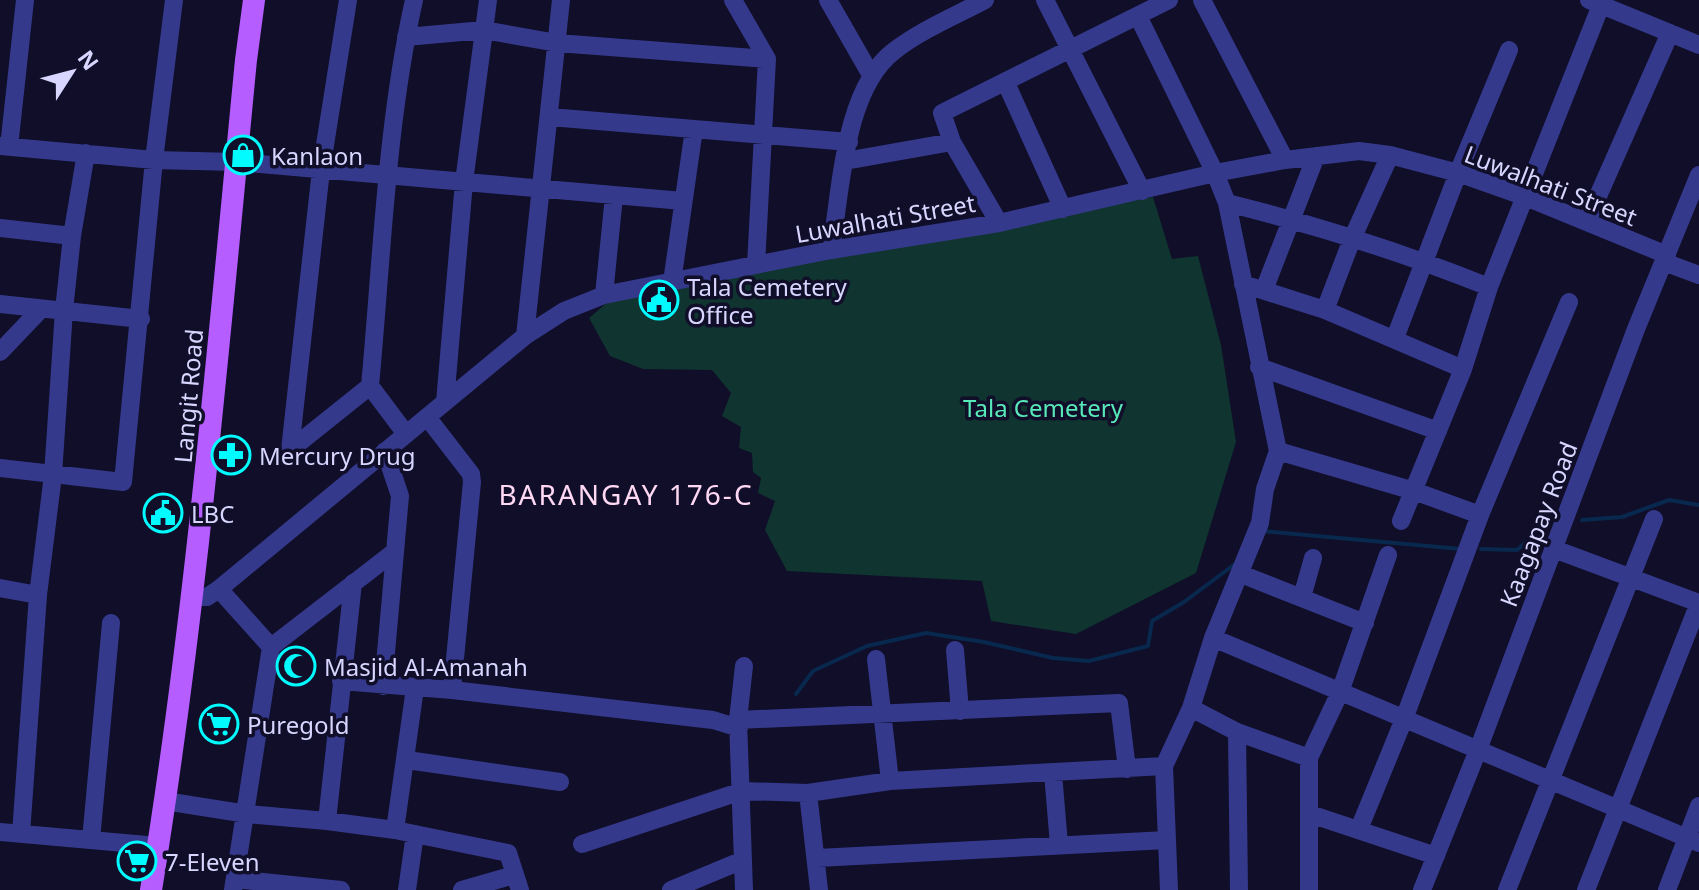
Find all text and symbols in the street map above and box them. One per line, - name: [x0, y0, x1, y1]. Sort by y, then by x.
- north arrow: [32, 32, 112, 112]
- text: N: [72, 44, 106, 76]
- shop icon: Kanlaon: [222, 134, 264, 176]
- street label: Luwalhati Street: [1460, 137, 1642, 233]
- place label: Kanlaon: [271, 139, 363, 172]
- street label: Luwalhati Street: [792, 186, 978, 250]
- place label: Tala Cemetery Office: [687, 270, 848, 331]
- public building icon: Tala Cemetery Office: [638, 279, 680, 321]
- street label: Langit Road: [166, 328, 210, 464]
- park label: Tala Cemetery: [963, 391, 1124, 424]
- pharmacy icon: Mercury Drug: [210, 434, 252, 476]
- street label: Kaagapay Road: [1491, 437, 1585, 611]
- place label: Mercury Drug: [259, 439, 416, 472]
- district label: BARANGAY 176-C: [498, 475, 754, 513]
- public building icon: LBC: [142, 492, 184, 534]
- place label: LBC: [191, 497, 234, 530]
- mosque icon: Masjid Al-Amanah: [275, 645, 317, 687]
- place label: Masjid Al-Amanah: [324, 650, 528, 683]
- supermarket icon: Puregold: [198, 703, 240, 745]
- place label: Puregold: [247, 708, 350, 741]
- supermarket icon: 7-Eleven: [116, 840, 158, 882]
- place label: 7-Eleven: [165, 845, 260, 878]

